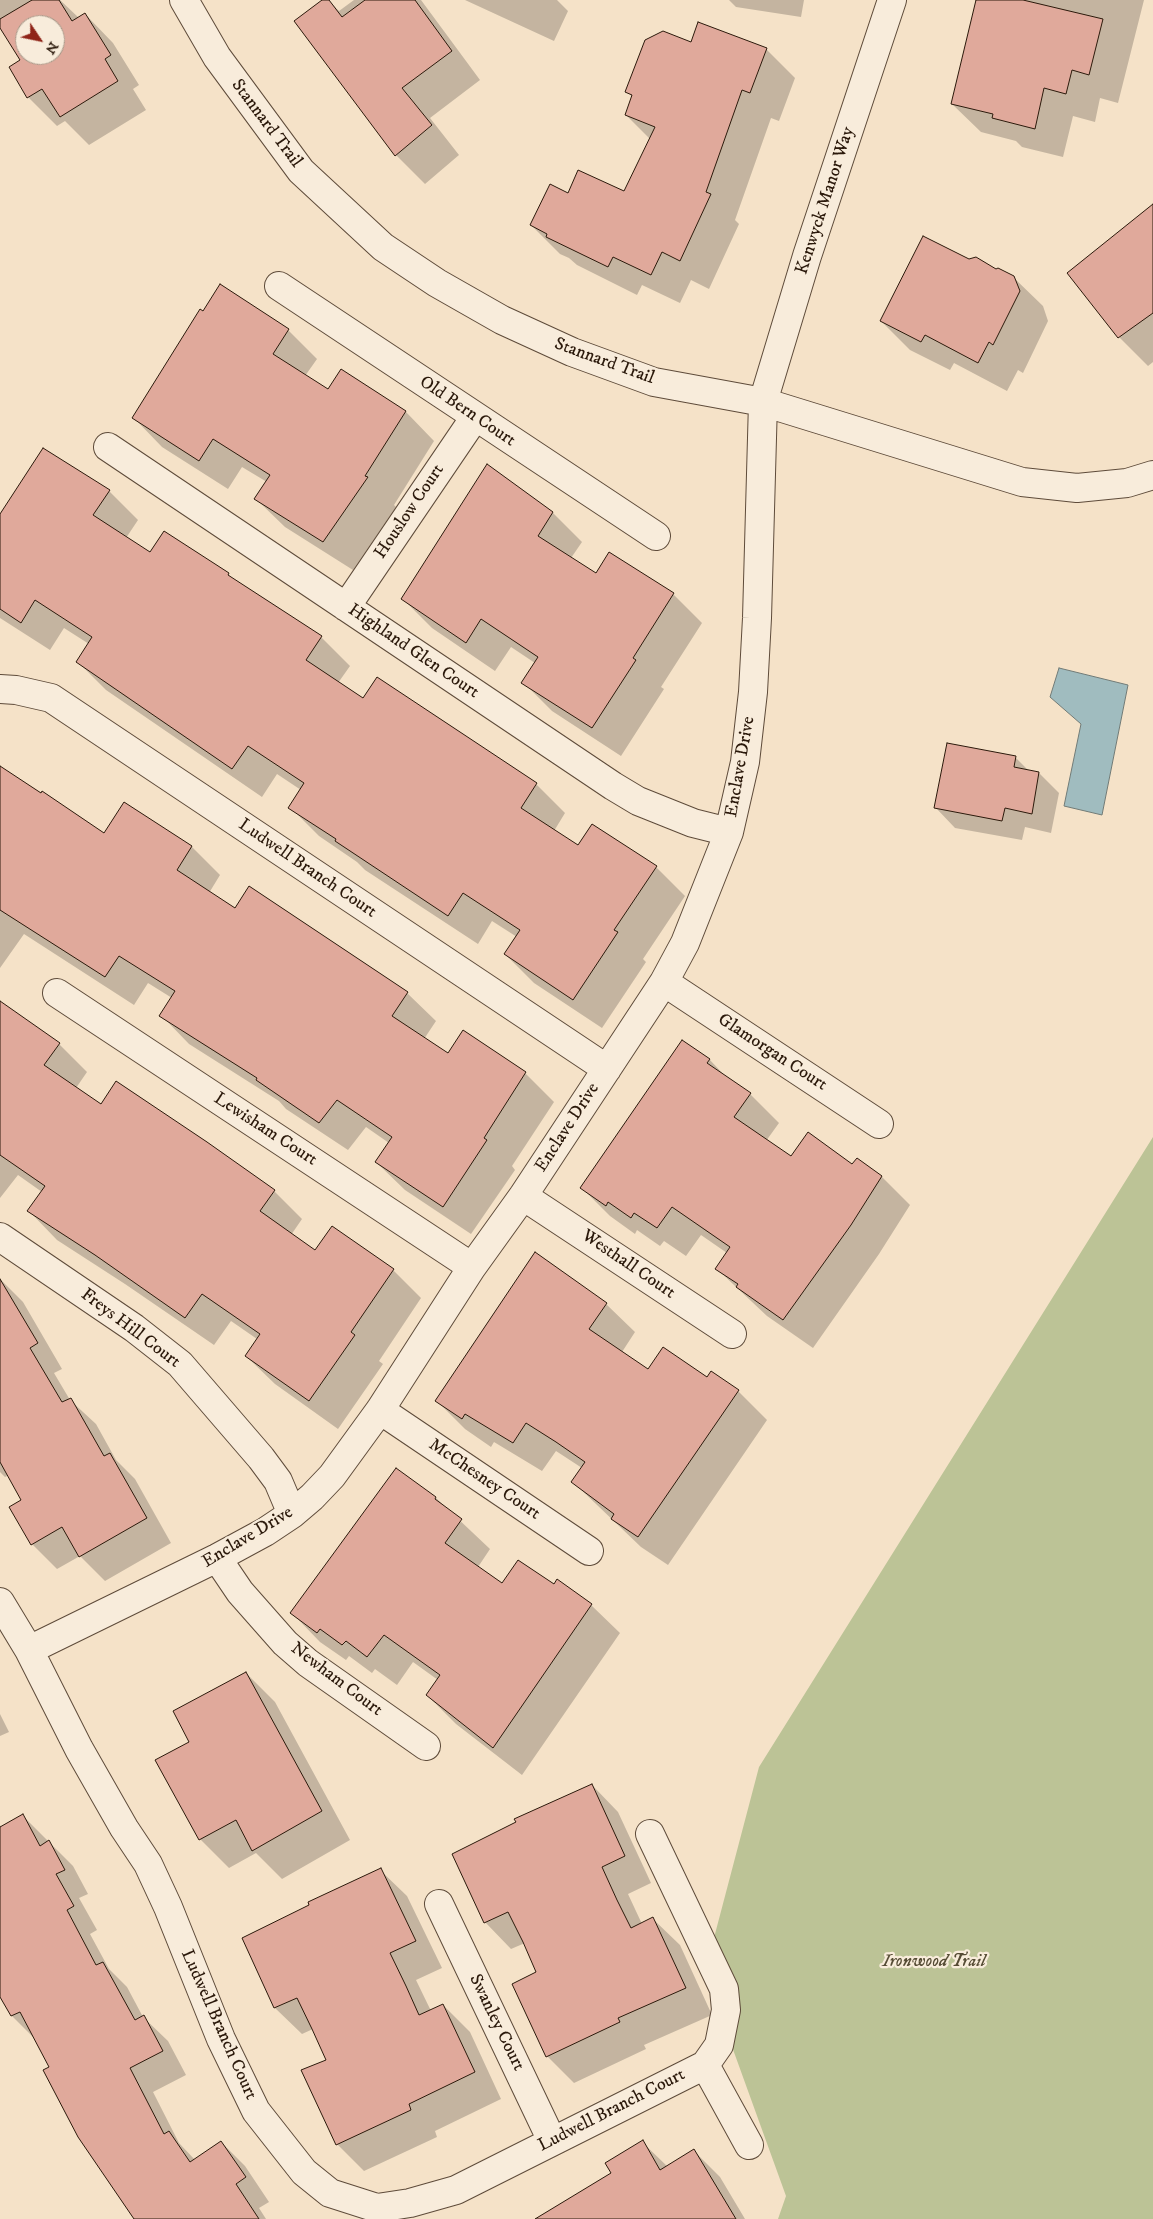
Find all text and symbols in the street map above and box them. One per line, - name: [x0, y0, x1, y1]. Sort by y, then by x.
- north arrow: [15, 15, 65, 65]
- text: N: [41, 38, 62, 58]
- street label: Stannard Trail: [226, 76, 306, 172]
- street label: Kenwyck Manor Way: [792, 124, 860, 278]
- street label: Stannard Trail: [551, 334, 657, 390]
- street label: Old Bern Court: [415, 372, 519, 452]
- street label: Houslow Court: [370, 461, 450, 563]
- street label: Highland Glen Court: [343, 600, 483, 704]
- street label: Enclave Drive: [721, 715, 761, 819]
- street label: Ludwell Branch Court: [234, 815, 380, 923]
- street label: Glamorgan Court: [713, 1010, 831, 1096]
- street label: Enclave Drive: [531, 1079, 605, 1177]
- street label: Lewisham Court: [209, 1089, 321, 1171]
- street label: Westhall Court: [577, 1226, 679, 1304]
- street label: Freys Hill Court: [76, 1285, 184, 1373]
- street label: McChesney Court: [424, 1435, 544, 1525]
- street label: Enclave Drive: [199, 1502, 297, 1574]
- street label: Newham Court: [286, 1638, 386, 1722]
- street label: Ludwell Branch Court: [175, 1947, 261, 2103]
- park label: Ironwood Trail: [882, 1951, 986, 1973]
- street label: Swanley Court: [463, 1971, 529, 2075]
- street label: Ludwell Branch Court: [535, 2065, 689, 2157]

